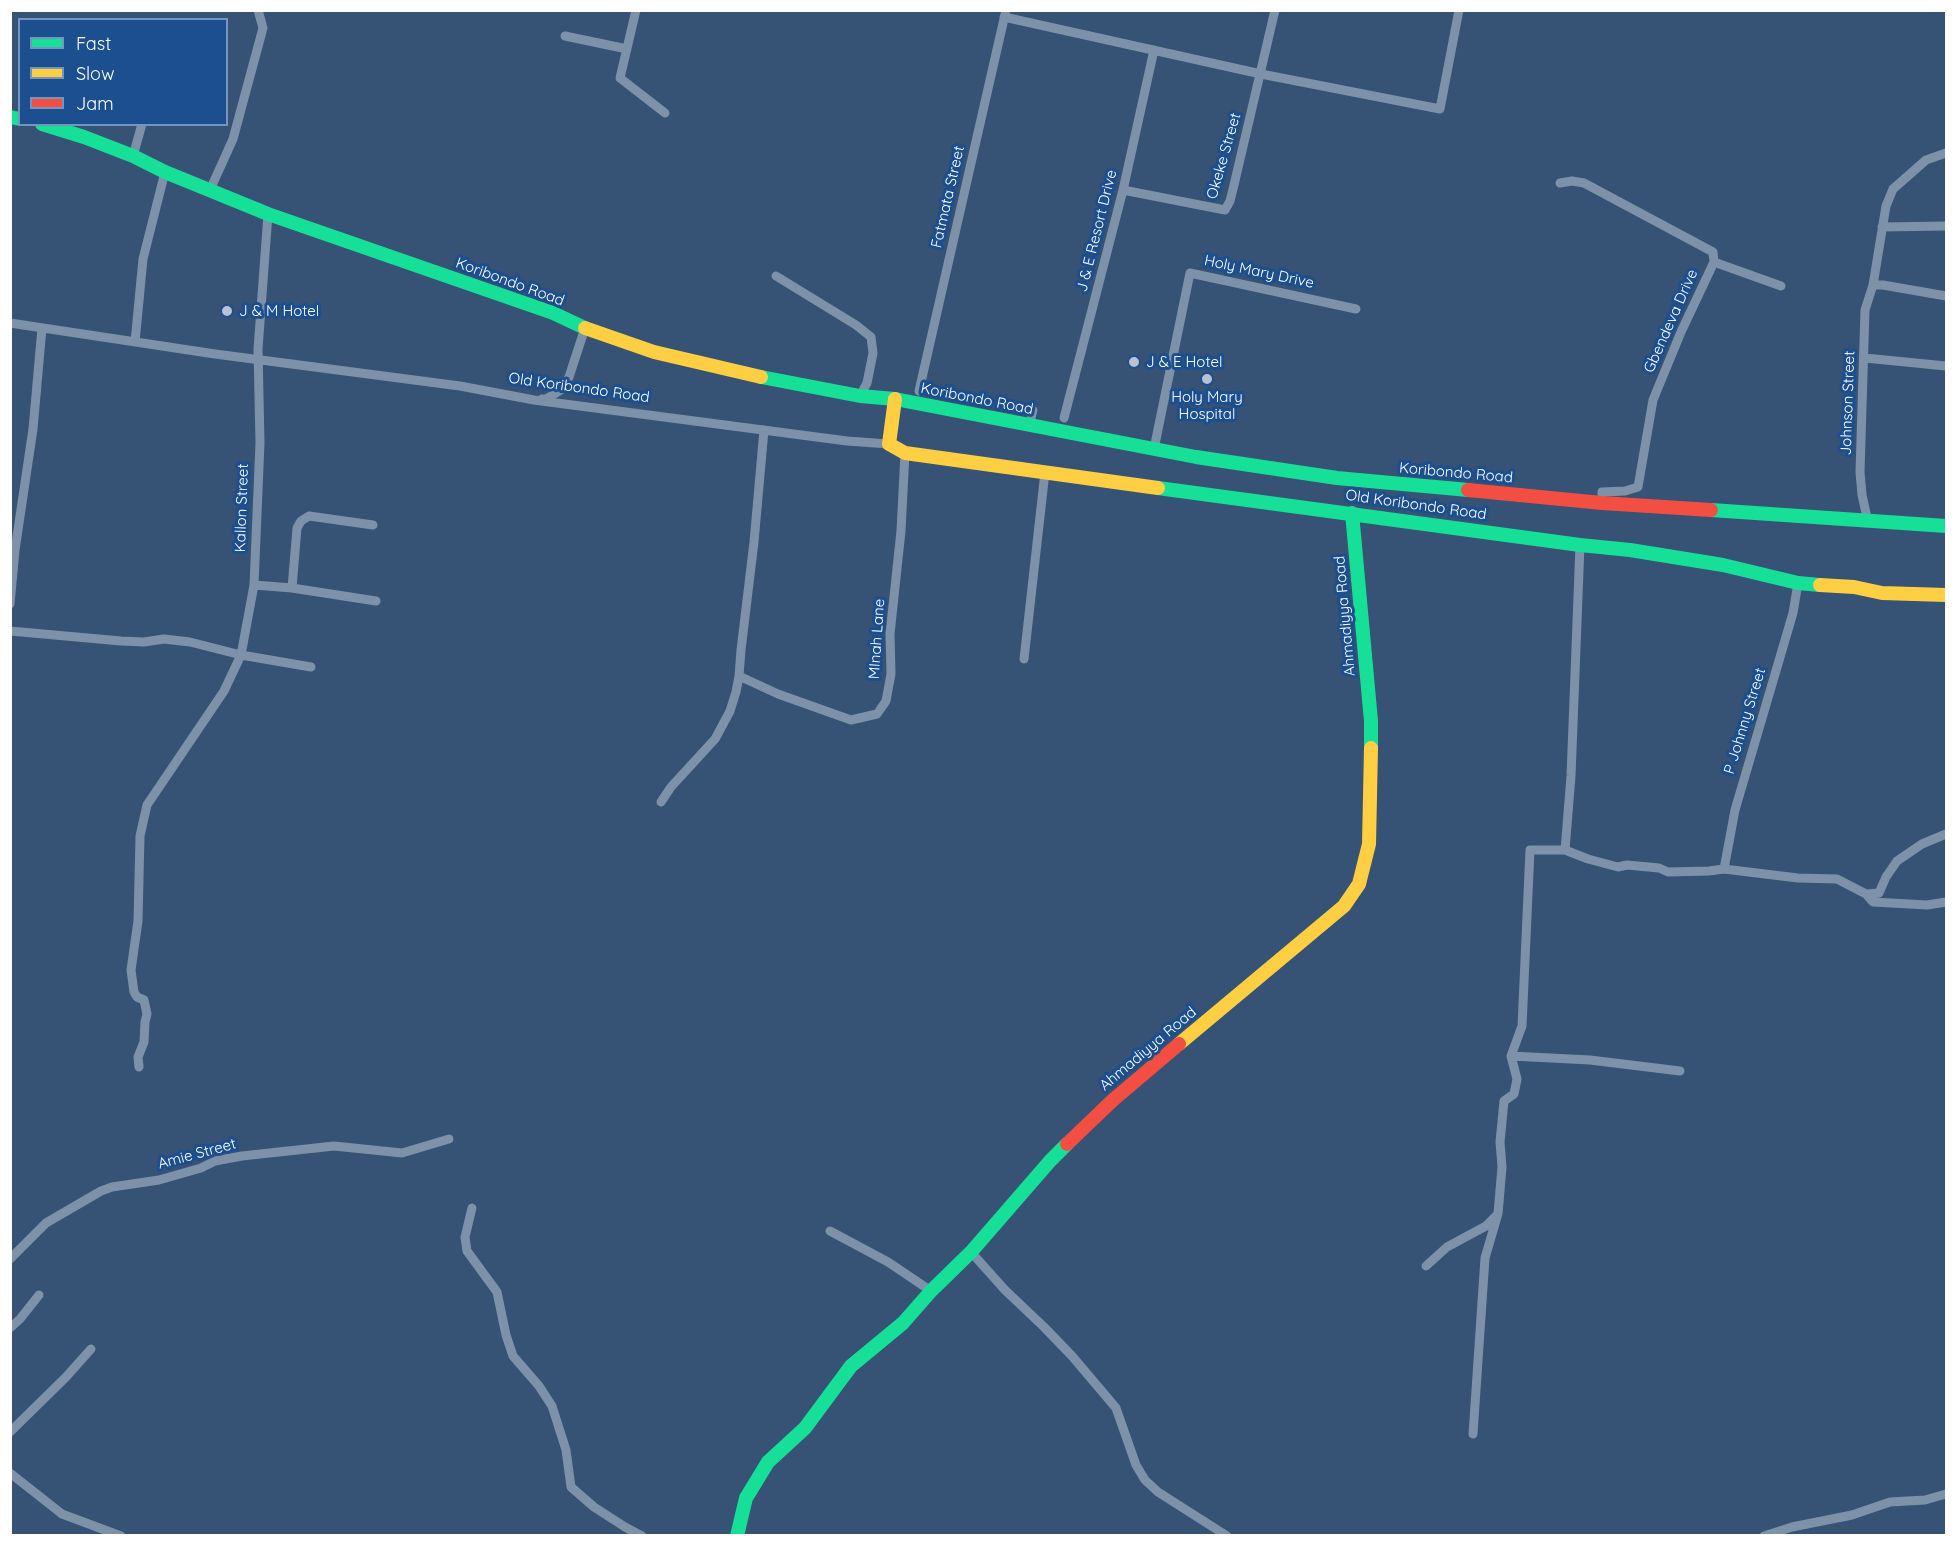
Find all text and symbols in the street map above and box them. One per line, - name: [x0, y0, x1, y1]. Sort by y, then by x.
- legend: [18, 18, 228, 126]
- text: Fast: [76, 32, 111, 55]
- text: Slow: [76, 62, 114, 85]
- text: Jam: [76, 92, 114, 115]
- street label: Okeke Street: [1203, 111, 1245, 201]
- street label: Fatmata Street: [927, 144, 969, 250]
- street label: J & E Resort Drive: [1073, 168, 1121, 294]
- street label: Holy Mary Drive: [1203, 252, 1315, 292]
- street label: Koribondo Road: [453, 254, 567, 310]
- street label: Gbendeva Drive: [1640, 266, 1702, 376]
- place label: J & M Hotel: [239, 302, 319, 320]
- marker: J & M Hotel: [220, 304, 234, 318]
- street label: Johnson Street: [1837, 350, 1859, 456]
- place label: J & E Hotel: [1146, 353, 1222, 371]
- marker: J & E Hotel: [1127, 355, 1141, 369]
- street label: Old Koribondo Road: [507, 369, 651, 407]
- marker: Holy Mary Hospital: [1200, 372, 1214, 386]
- street label: Koribondo Road: [919, 379, 1035, 419]
- place label: Holy Mary Hospital: [1171, 388, 1243, 423]
- street label: Koribondo Road: [1398, 459, 1514, 487]
- street label: Kallon Street: [231, 463, 253, 553]
- street label: Old Koribondo Road: [1344, 486, 1488, 524]
- street label: Ahmadiyya Road: [1331, 555, 1359, 677]
- street label: MInah Lane: [865, 598, 889, 680]
- street label: P Johnny Street: [1720, 666, 1770, 776]
- street label: Ahmadiyya Road: [1096, 1003, 1200, 1095]
- street label: Amie Street: [156, 1135, 238, 1173]

